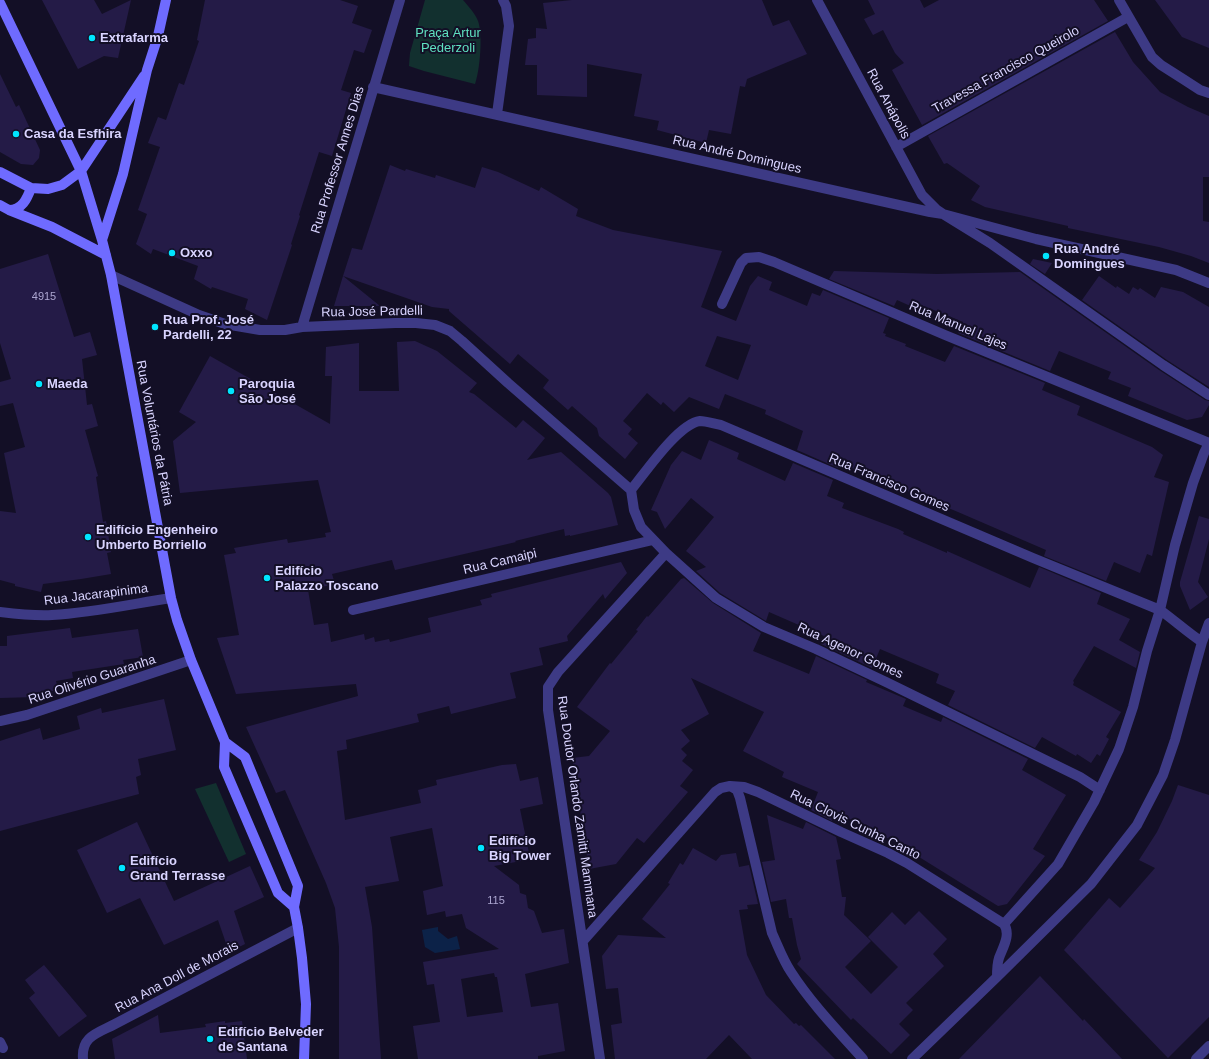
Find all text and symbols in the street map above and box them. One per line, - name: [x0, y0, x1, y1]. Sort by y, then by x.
- street label: Travessa Francisco Queirolo: [930, 23, 1082, 117]
- park label: Praça Artur Pederzoli: [415, 25, 481, 56]
- place label: Extrafarma: [100, 30, 168, 46]
- marker: Extrafarma: [87, 33, 97, 43]
- street label: Rua Anápolis: [863, 66, 913, 142]
- street label: Rua Professor Annes Dias: [308, 84, 368, 236]
- place label: Casa da Esfhira: [24, 126, 122, 142]
- marker: Casa da Esfhira: [11, 129, 21, 139]
- street label: Rua André Domingues: [671, 133, 803, 177]
- place label: Rua André Domingues: [1054, 241, 1125, 272]
- place label: Oxxo: [180, 245, 213, 261]
- marker: Oxxo: [167, 248, 177, 258]
- marker: Rua André Domingues: [1041, 251, 1051, 261]
- house number: 4915: [32, 290, 56, 304]
- street label: Rua Manuel Lajes: [907, 298, 1009, 354]
- street label: Rua José Pardelli: [321, 303, 423, 321]
- place label: Rua Prof. José Pardelli, 22: [163, 312, 254, 343]
- marker: Rua Prof. José Pardelli, 22: [150, 322, 160, 332]
- street label: Rua Voluntários da Pátria: [132, 359, 176, 507]
- place label: Maeda: [47, 376, 87, 392]
- place label: Paroquia São José: [239, 376, 296, 407]
- marker: Maeda: [34, 379, 44, 389]
- marker: Paroquia São José: [226, 386, 236, 396]
- street label: Rua Francisco Gomes: [826, 451, 952, 515]
- place label: Edifício Engenheiro Umberto Borriello: [96, 522, 218, 553]
- marker: Edifício Engenheiro Umberto Borriello: [83, 532, 93, 542]
- street label: Rua Camaipi: [462, 546, 538, 578]
- place label: Edifício Palazzo Toscano: [275, 563, 379, 594]
- marker: Edifício Palazzo Toscano: [262, 573, 272, 583]
- street label: Rua Jacarapinima: [43, 581, 149, 609]
- street label: Rua Agenor Gomes: [795, 620, 905, 682]
- street label: Rua Olivério Guaranha: [26, 652, 158, 708]
- street label: Rua Doutor Orlando Zamitti Mammana: [554, 695, 600, 919]
- street label: Rua Clovis Cunha Canto: [787, 787, 923, 863]
- place label: Edifício Big Tower: [489, 833, 551, 864]
- marker: Edifício Big Tower: [476, 843, 486, 853]
- place label: Edifício Grand Terrasse: [130, 853, 225, 884]
- marker: Edifício Grand Terrasse: [117, 863, 127, 873]
- house number: 115: [487, 894, 505, 908]
- street label: Rua Ana Doll de Morais: [113, 938, 241, 1016]
- place label: Edifício Belveder de Santana: [218, 1024, 323, 1055]
- marker: Edifício Belveder de Santana: [205, 1034, 215, 1044]

